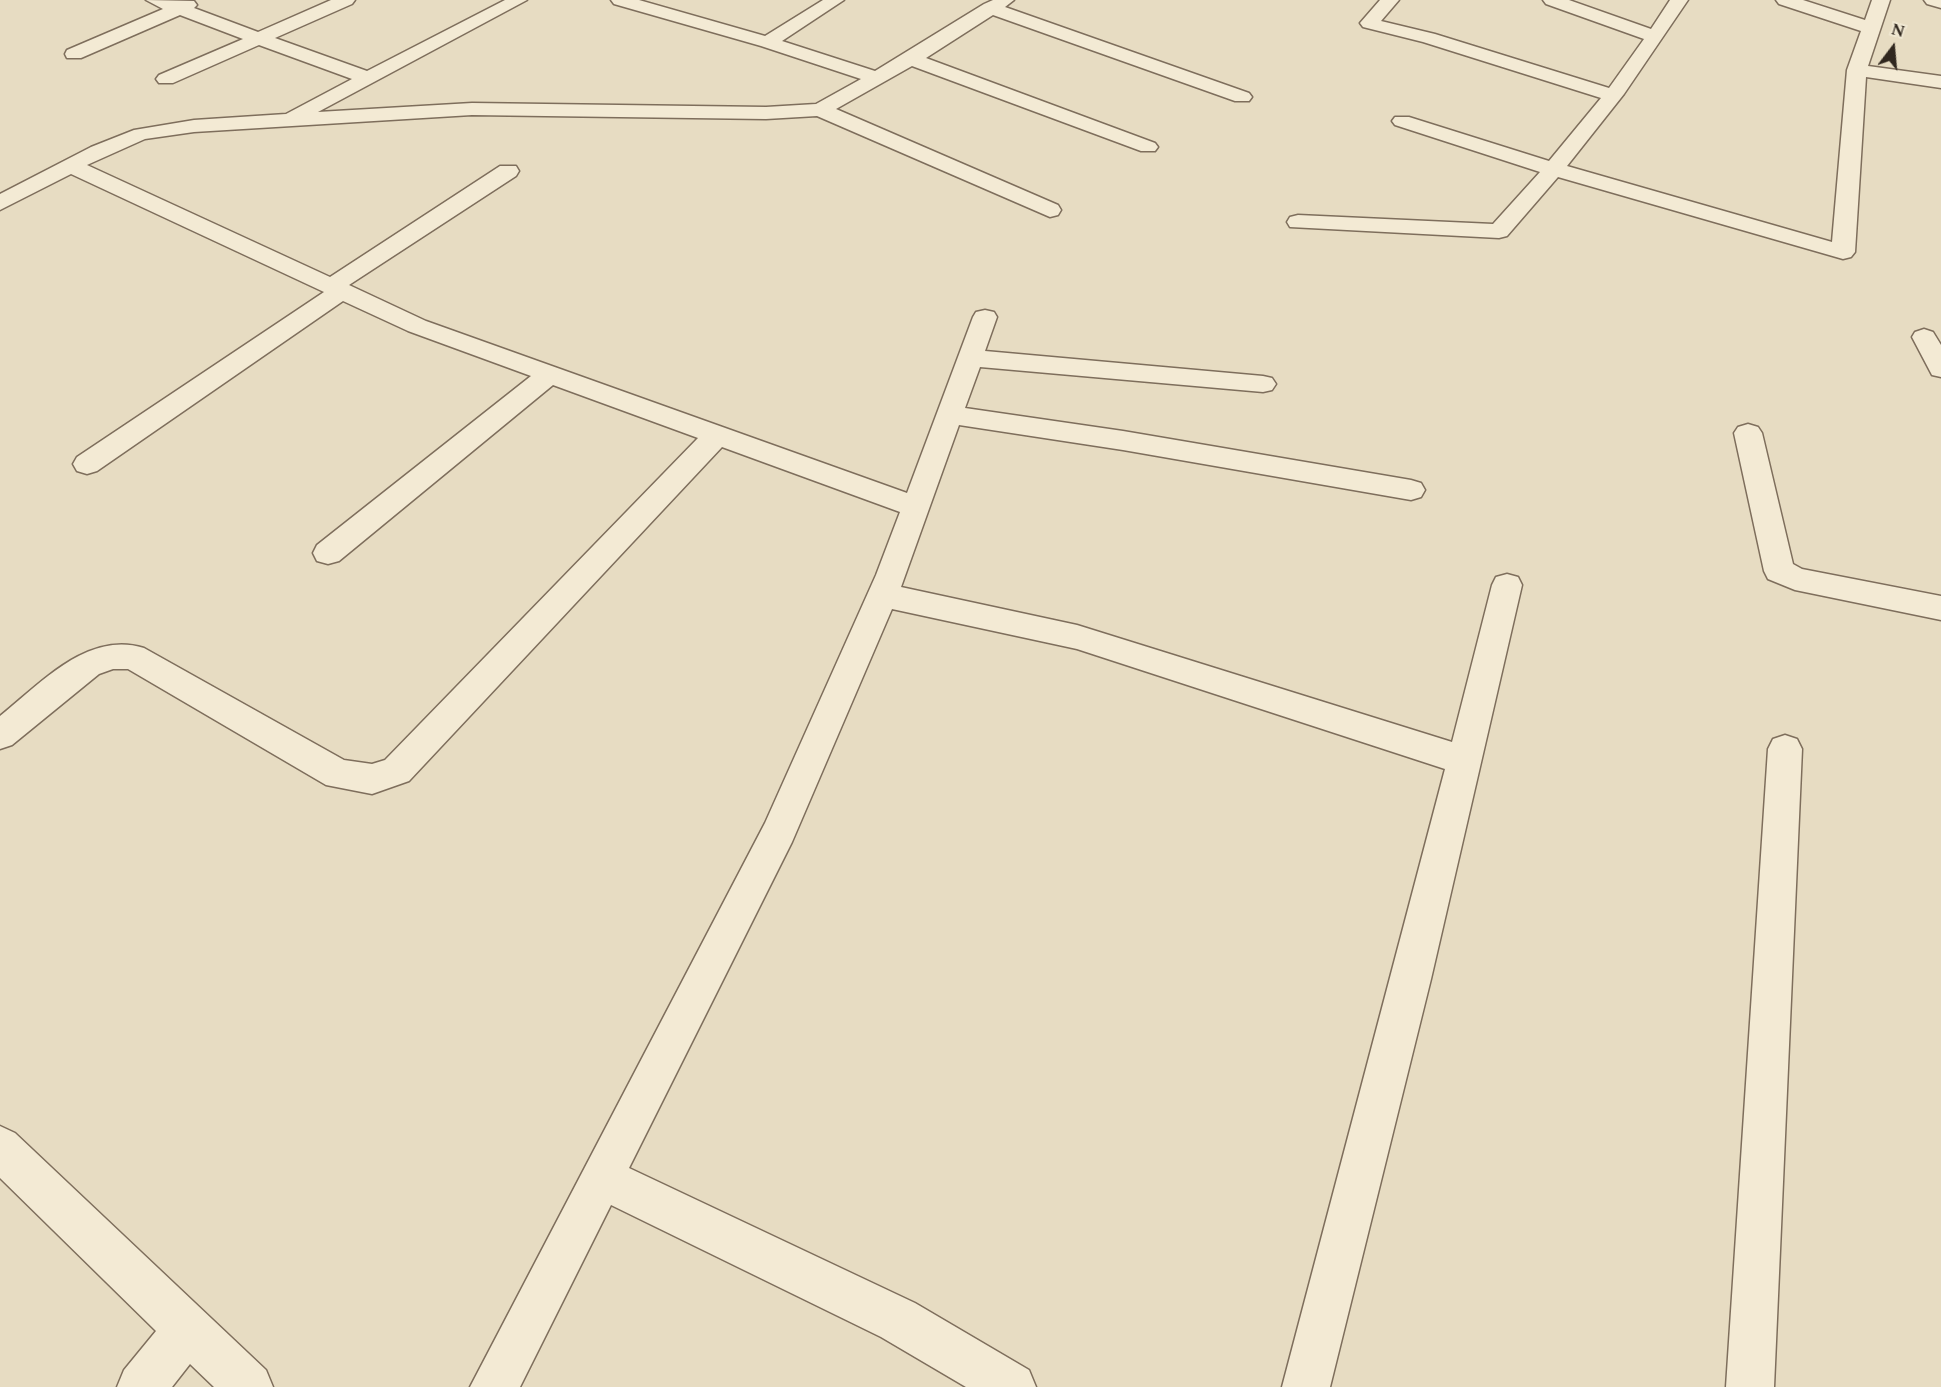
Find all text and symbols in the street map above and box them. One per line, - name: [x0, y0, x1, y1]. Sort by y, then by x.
- text: N: [1888, 17, 1908, 44]
- north arrow: [1863, 18, 1923, 78]

